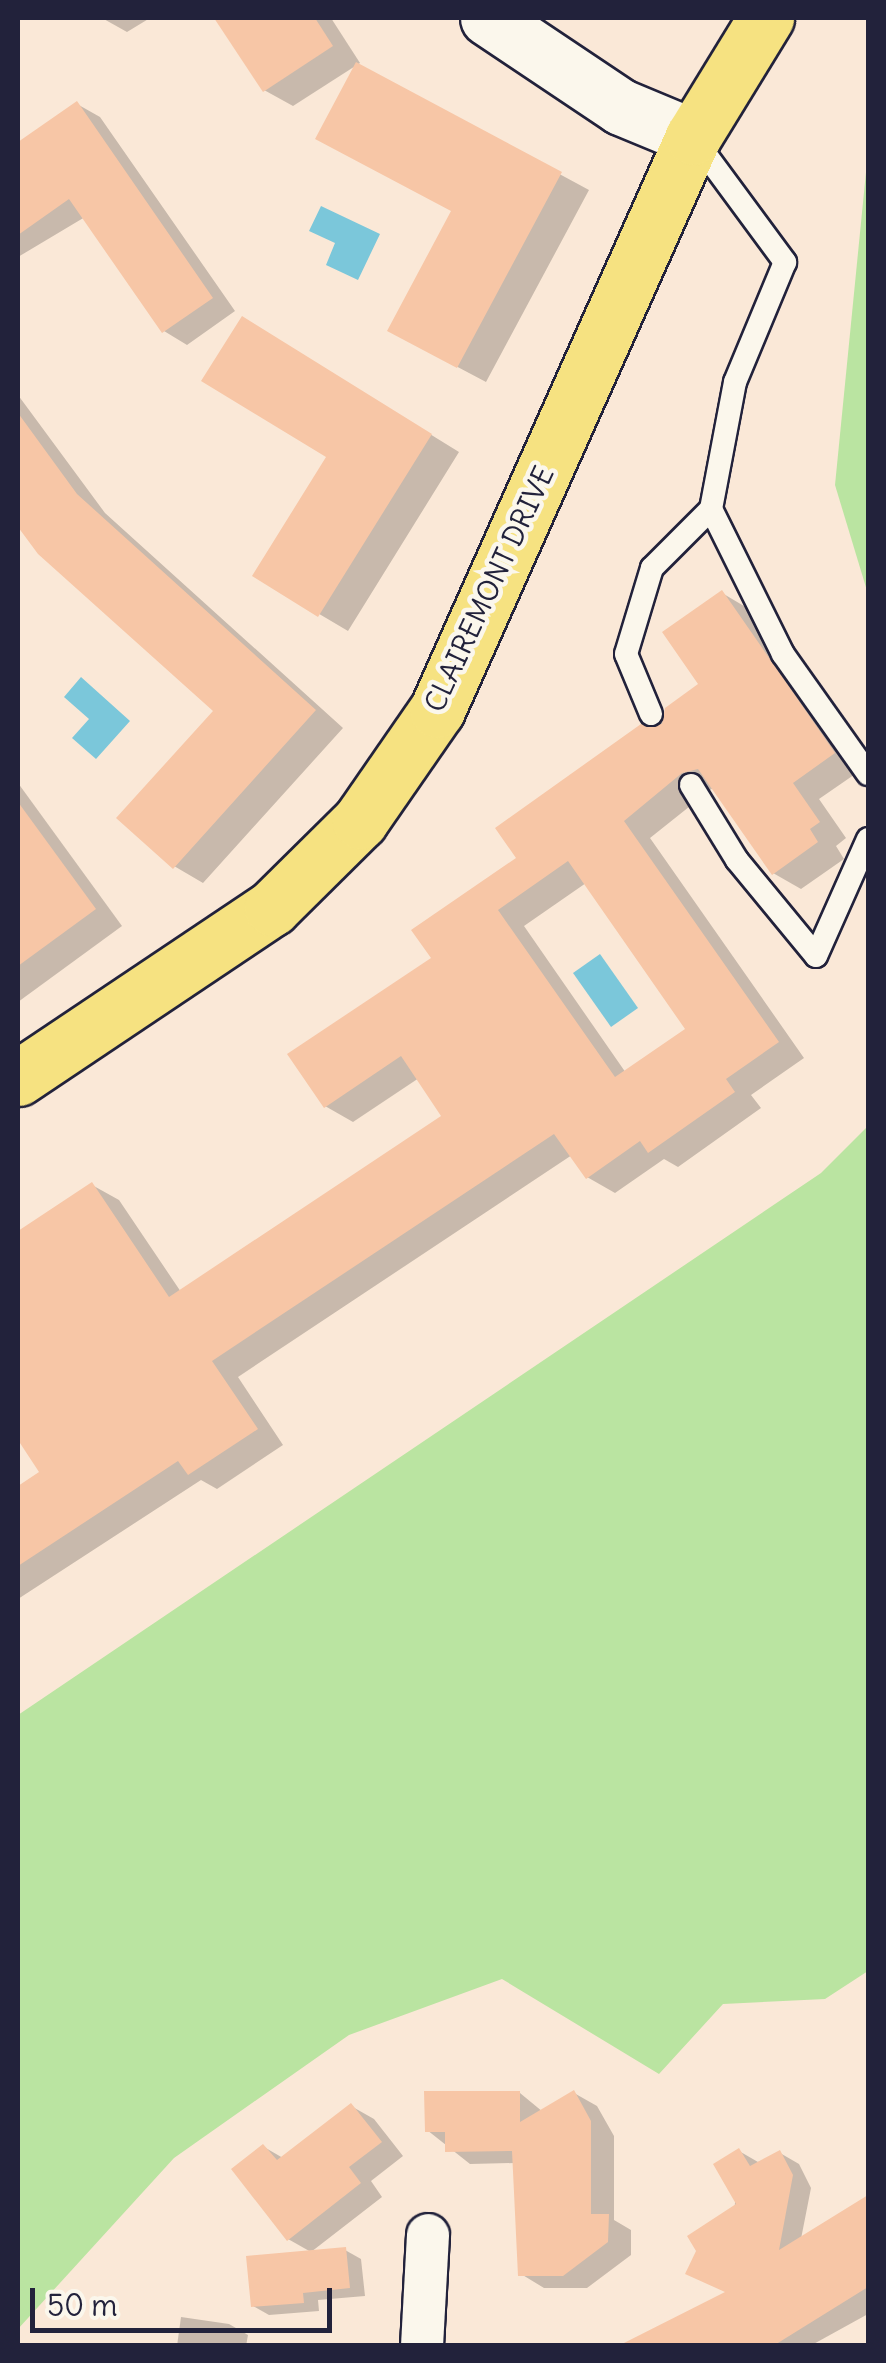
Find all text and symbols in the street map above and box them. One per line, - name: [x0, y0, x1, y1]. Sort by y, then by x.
- street label: CLAIREMONT DRIVE: [417, 461, 561, 717]
- scale bar: [35, 2268, 338, 2330]
- text: 50 m: [47, 2286, 117, 2324]

